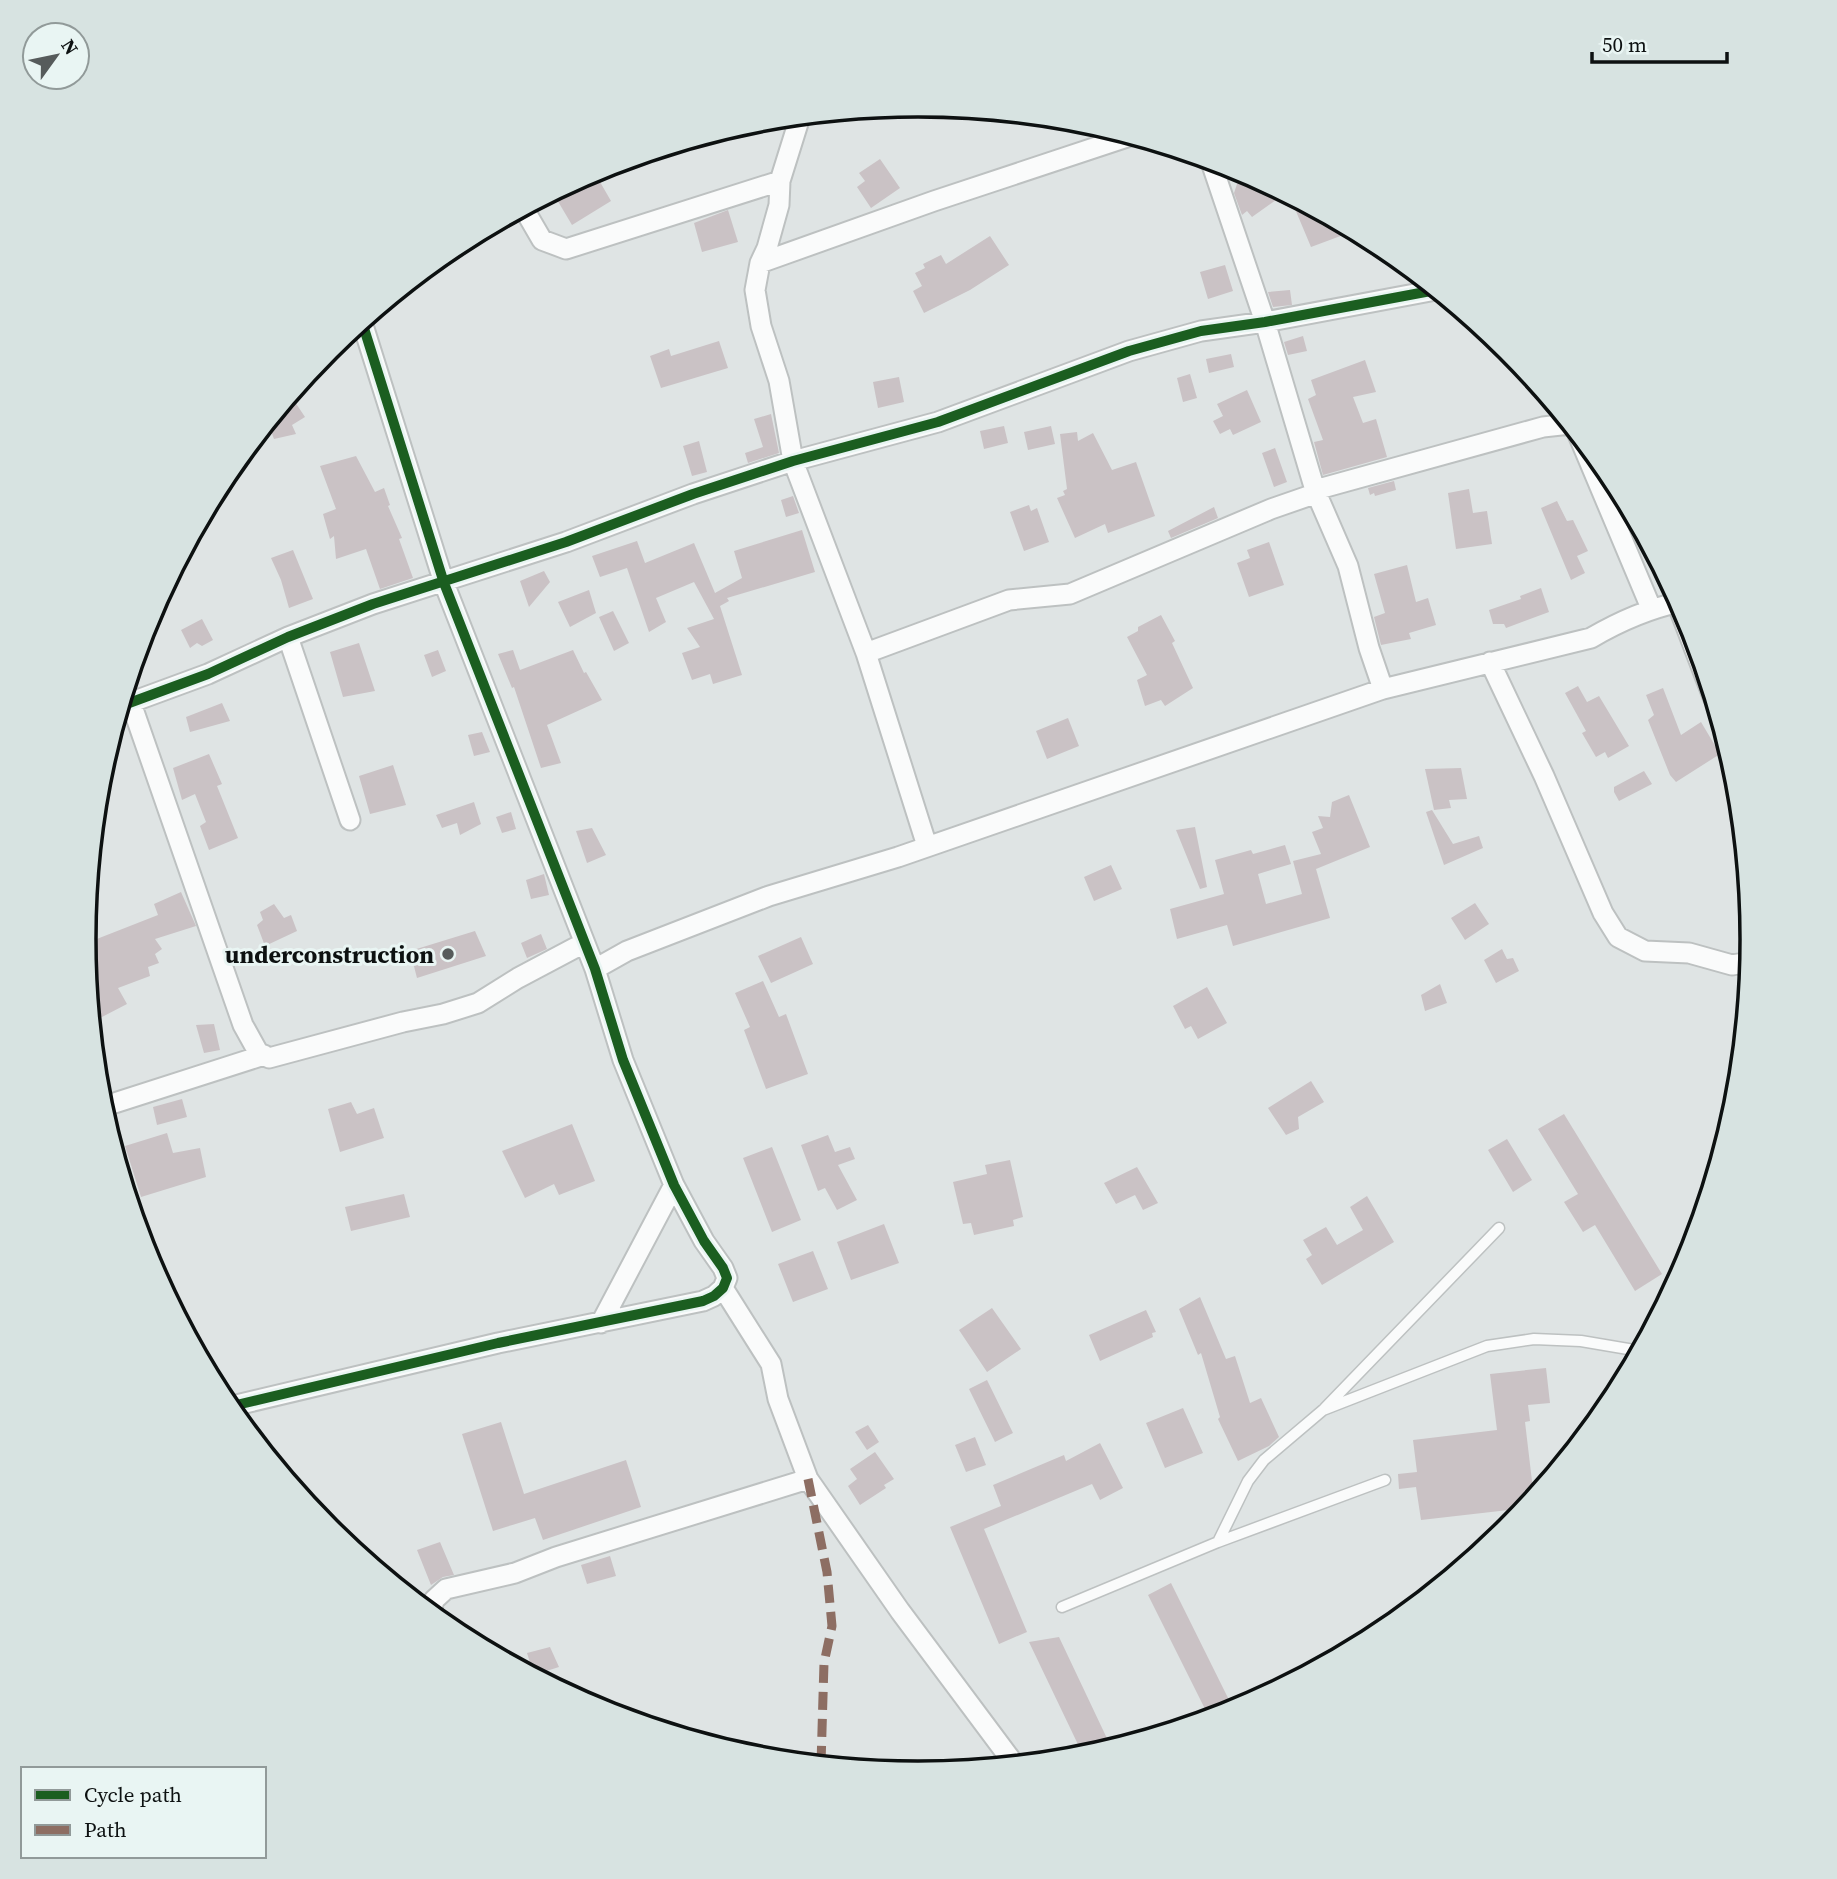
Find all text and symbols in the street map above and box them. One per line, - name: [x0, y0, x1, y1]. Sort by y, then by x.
- north arrow: [21, 21, 91, 91]
- scale bar: [1592, 21, 1727, 65]
- text: 50 m: [1602, 30, 1647, 59]
- text: N: [56, 34, 85, 60]
- place label: underconstruction: [225, 938, 434, 971]
- marker: underconstruction: [440, 946, 456, 962]
- legend: [21, 1767, 266, 1858]
- text: Cycle path: [84, 1780, 182, 1809]
- text: Path: [84, 1815, 127, 1844]

